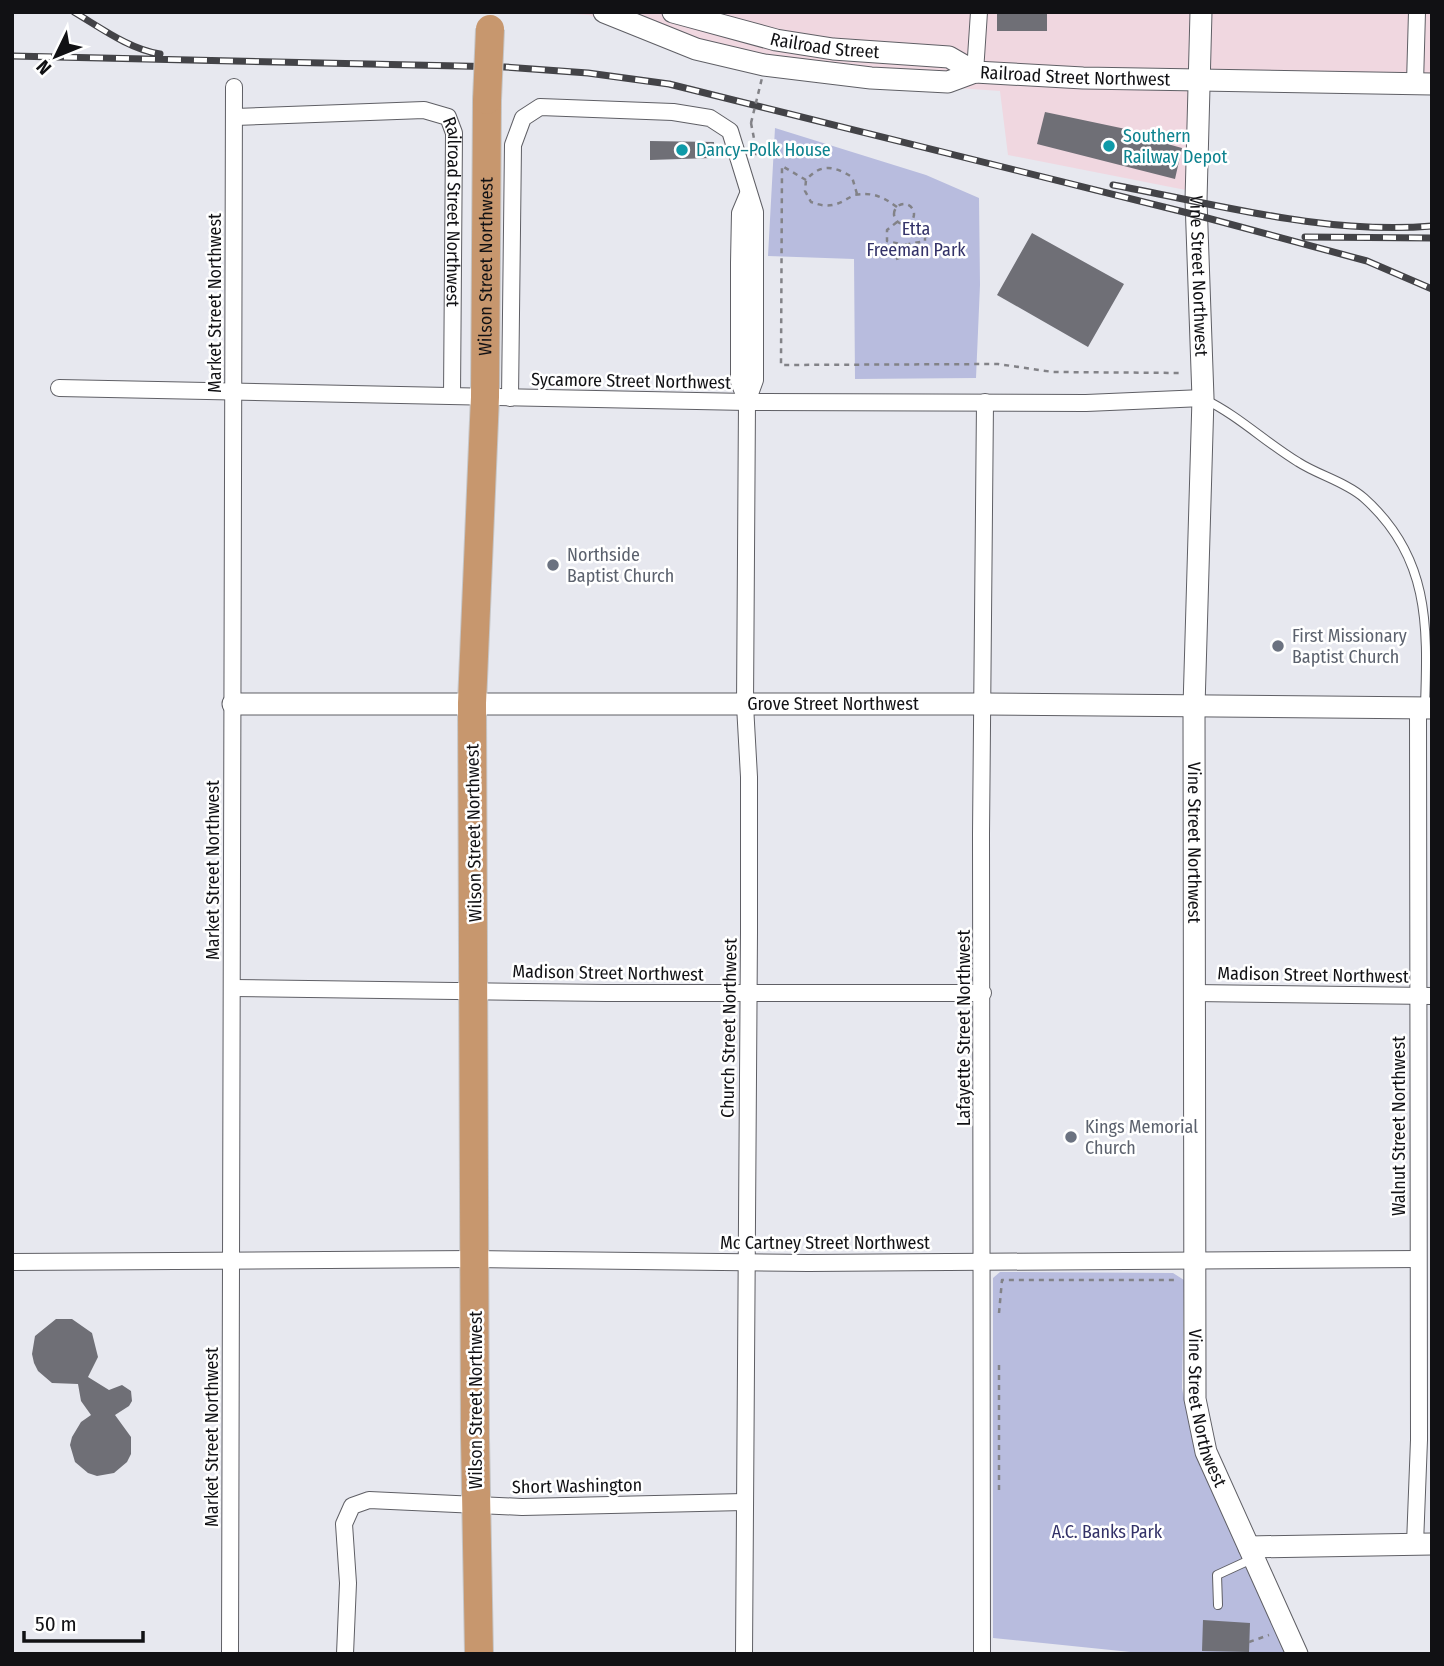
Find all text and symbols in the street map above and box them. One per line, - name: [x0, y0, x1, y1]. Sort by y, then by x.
- north arrow: [21, 21, 91, 91]
- street label: Railroad Street: [768, 28, 880, 63]
- text: N: [32, 55, 56, 79]
- street label: Railroad Street Northwest: [979, 61, 1171, 91]
- street label: Railroad Street Northwest: [438, 114, 465, 307]
- place label: Southern Railway Depot: [1123, 125, 1227, 168]
- marker: Southern Railway Depot: [1101, 138, 1117, 154]
- place label: Dancy–Polk House: [696, 139, 831, 161]
- marker: Dancy–Polk House: [674, 142, 690, 158]
- street label: Wilson Street Northwest: [474, 177, 497, 356]
- street label: Vine Street Northwest: [1185, 195, 1213, 357]
- street label: Market Street Northwest: [204, 213, 226, 393]
- park label: Etta Freeman Park: [866, 218, 966, 261]
- street label: Sycamore Street Northwest: [531, 368, 731, 394]
- place label: Northside Baptist Church: [567, 544, 674, 587]
- marker: Northside Baptist Church: [545, 557, 561, 573]
- place label: First Missionary Baptist Church: [1292, 625, 1407, 668]
- marker: First Missionary Baptist Church: [1270, 638, 1286, 654]
- street label: Grove Street Northwest: [747, 693, 919, 715]
- street label: Wilson Street Northwest: [461, 743, 487, 922]
- street label: Vine Street Northwest: [1183, 762, 1205, 923]
- street label: Market Street Northwest: [202, 780, 224, 960]
- street label: Lafayette Street Northwest: [953, 930, 975, 1126]
- street label: Church Street Northwest: [716, 938, 742, 1118]
- street label: Madison Street Northwest: [512, 960, 704, 986]
- street label: Madison Street Northwest: [1217, 962, 1409, 988]
- street label: Walnut Street Northwest: [1388, 1036, 1410, 1216]
- place label: Kings Memorial Church: [1085, 1116, 1198, 1159]
- marker: Kings Memorial Church: [1063, 1129, 1079, 1145]
- street label: Mc Cartney Street Northwest: [720, 1232, 930, 1254]
- street label: Wilson Street Northwest: [465, 1311, 487, 1489]
- street label: Vine Street Northwest: [1183, 1329, 1231, 1491]
- street label: Market Street Northwest: [201, 1347, 223, 1527]
- street label: Short Washington: [512, 1474, 642, 1498]
- park label: A.C. Banks Park: [1052, 1521, 1163, 1543]
- scale bar: [24, 1600, 144, 1644]
- text: 50 m: [35, 1611, 77, 1637]

